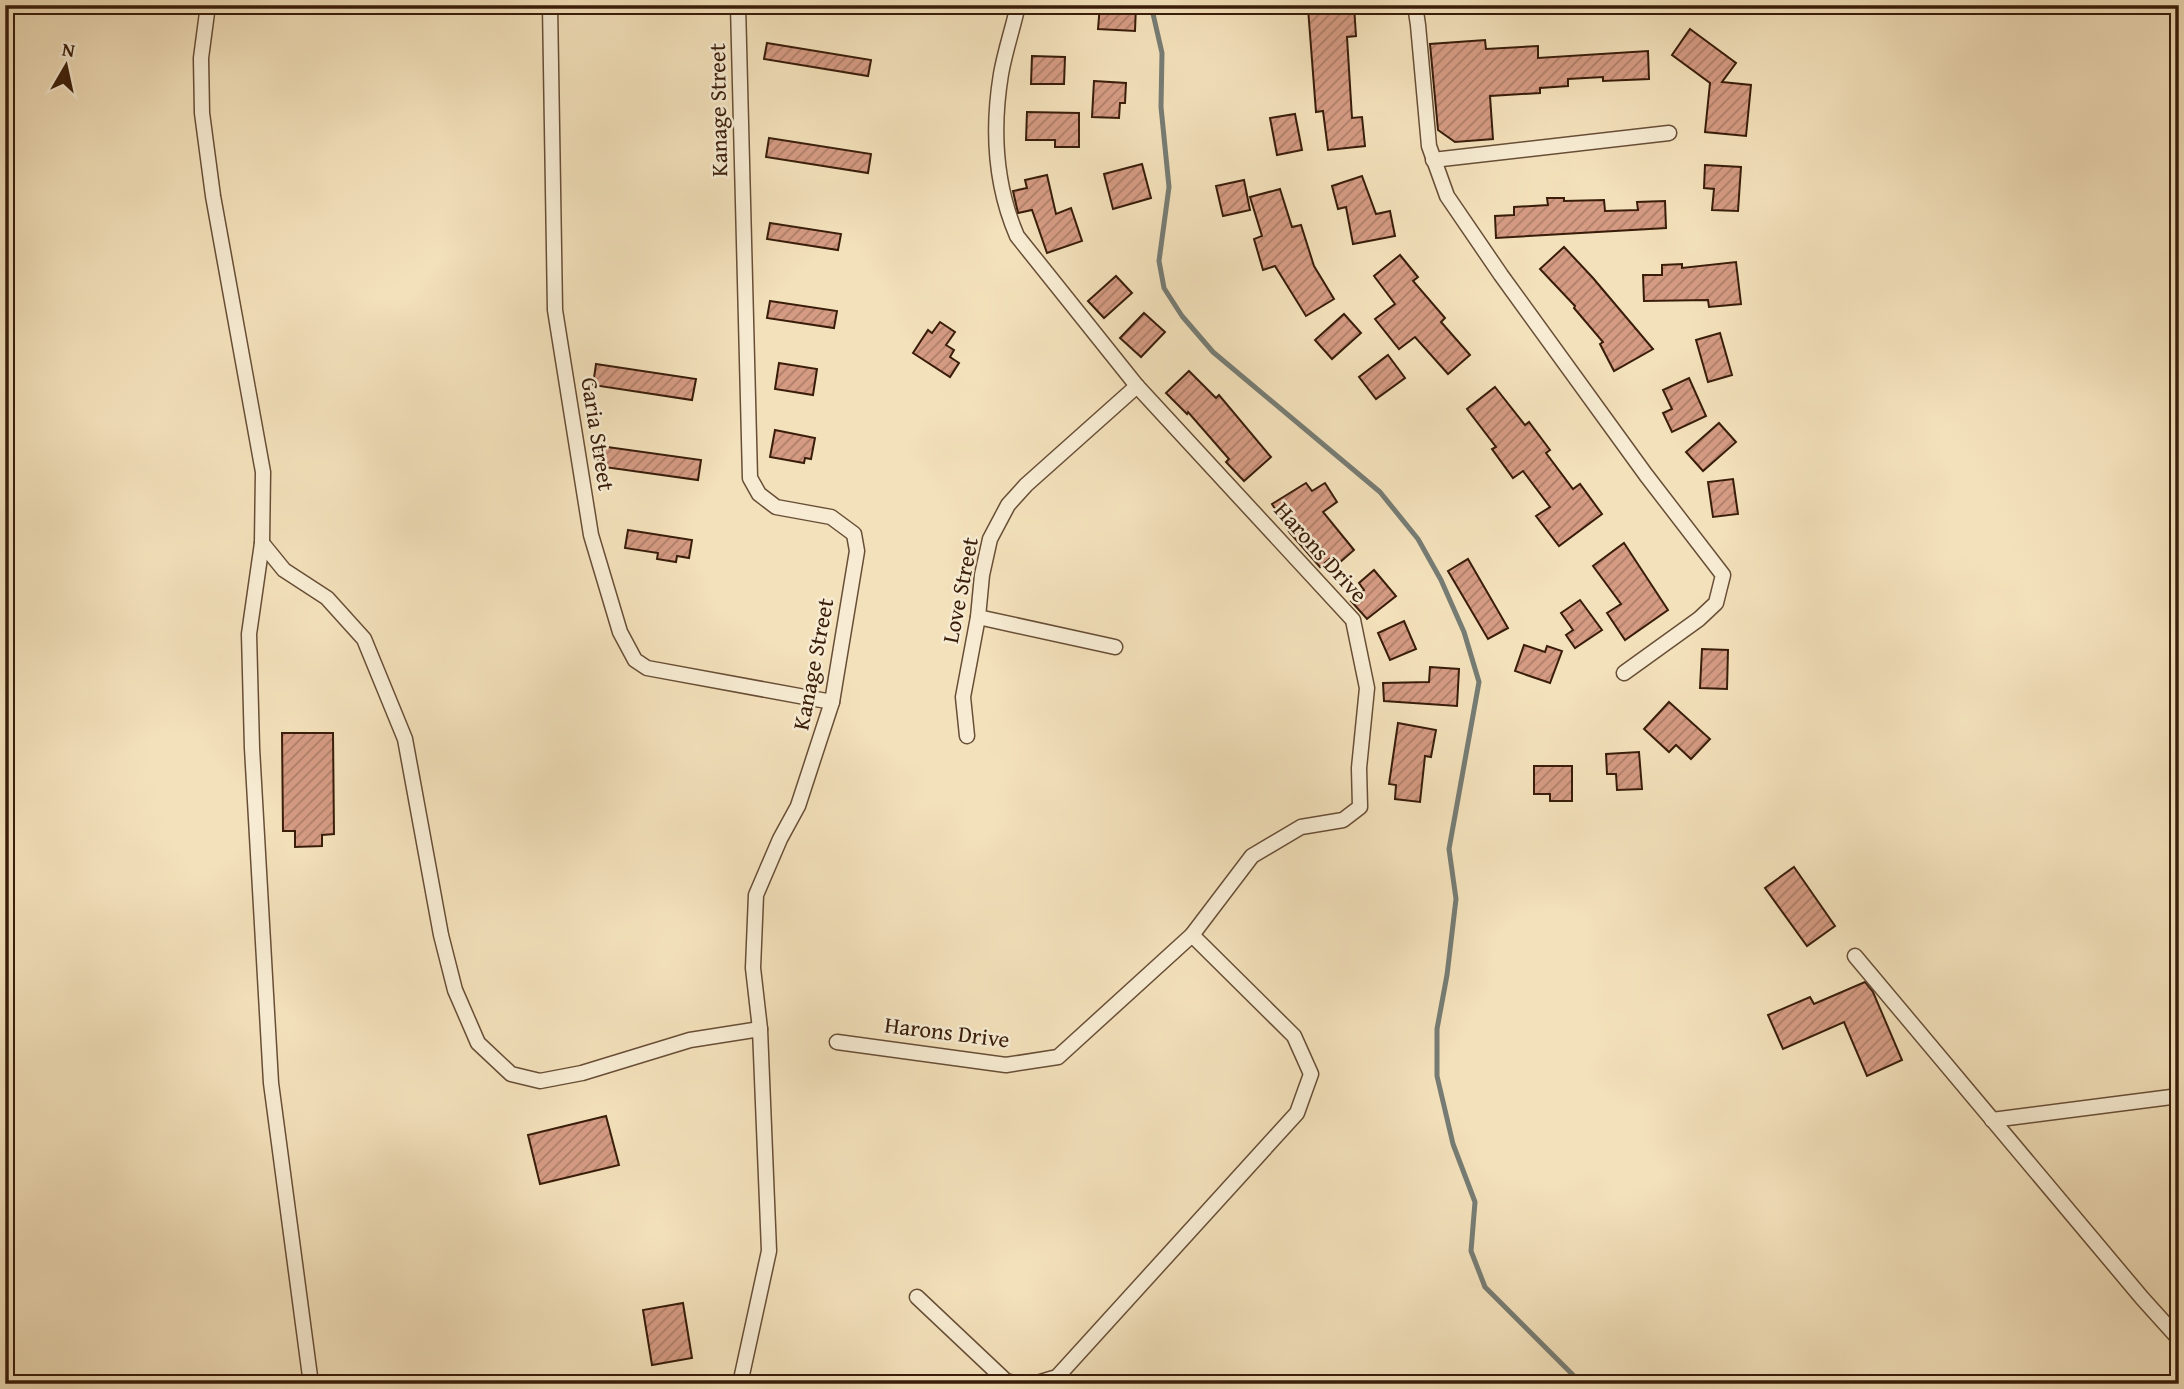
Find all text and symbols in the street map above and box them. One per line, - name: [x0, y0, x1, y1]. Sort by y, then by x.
- north arrow: [32, 32, 102, 102]
- text: N: [60, 34, 77, 64]
- street label: Kanage Street: [700, 43, 735, 177]
- street label: Garia Street: [573, 375, 624, 493]
- street label: Harons Drive: [1267, 494, 1376, 609]
- street label: Love Street: [933, 534, 986, 646]
- street label: Kanage Street: [784, 595, 841, 733]
- street label: Harons Drive: [883, 1007, 1011, 1056]

